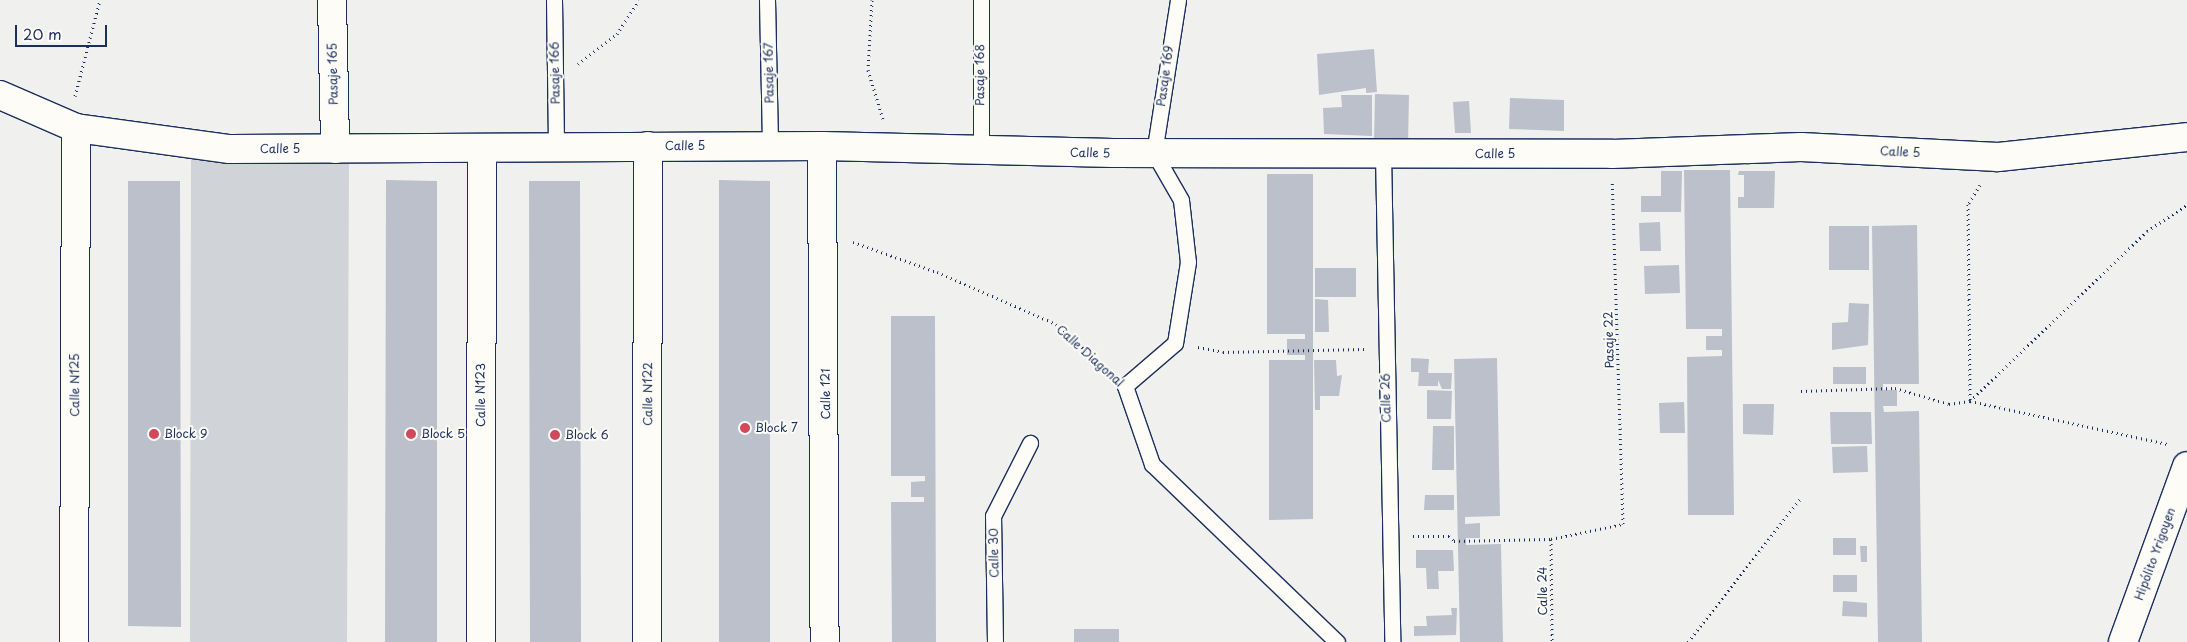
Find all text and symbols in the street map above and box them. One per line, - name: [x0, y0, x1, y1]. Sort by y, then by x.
- scale bar: [18, 15, 110, 47]
- text: 20 m: [23, 22, 62, 45]
- street label: Pasaje 166: [547, 41, 563, 105]
- street label: Pasaje 167: [761, 42, 777, 104]
- street label: Pasaje 165: [325, 43, 341, 105]
- street label: Pasaje 168: [973, 44, 987, 106]
- street label: Pasaje 169: [1154, 45, 1176, 107]
- street label: Calle 5: [665, 139, 705, 153]
- street label: Calle 5: [260, 142, 300, 156]
- street label: Calle 5: [1879, 144, 1921, 160]
- street label: Calle 5: [1069, 145, 1111, 161]
- street label: Calle 5: [1475, 147, 1515, 161]
- street label: Pasaje 22: [1601, 311, 1617, 369]
- street label: Calle Diagonal: [1053, 322, 1127, 390]
- street label: Calle N125: [68, 353, 82, 417]
- street label: Calle N122: [641, 362, 655, 426]
- street label: Calle N123: [474, 363, 488, 427]
- street label: Calle 121: [819, 368, 833, 420]
- street label: Calle 26: [1378, 373, 1394, 423]
- place label: Block 7: [755, 421, 797, 435]
- marker: Block 7: [739, 422, 751, 434]
- place label: Block 9: [164, 427, 206, 441]
- place label: Block 5: [421, 427, 464, 441]
- marker: Block 9: [148, 428, 160, 440]
- marker: Block 5: [405, 428, 417, 440]
- place label: Block 6: [565, 428, 609, 442]
- marker: Block 6: [549, 429, 561, 441]
- street label: Hipólito Yrigoyen: [2132, 506, 2178, 602]
- street label: Calle 30: [986, 528, 1002, 578]
- street label: Calle 24: [1536, 566, 1550, 616]

